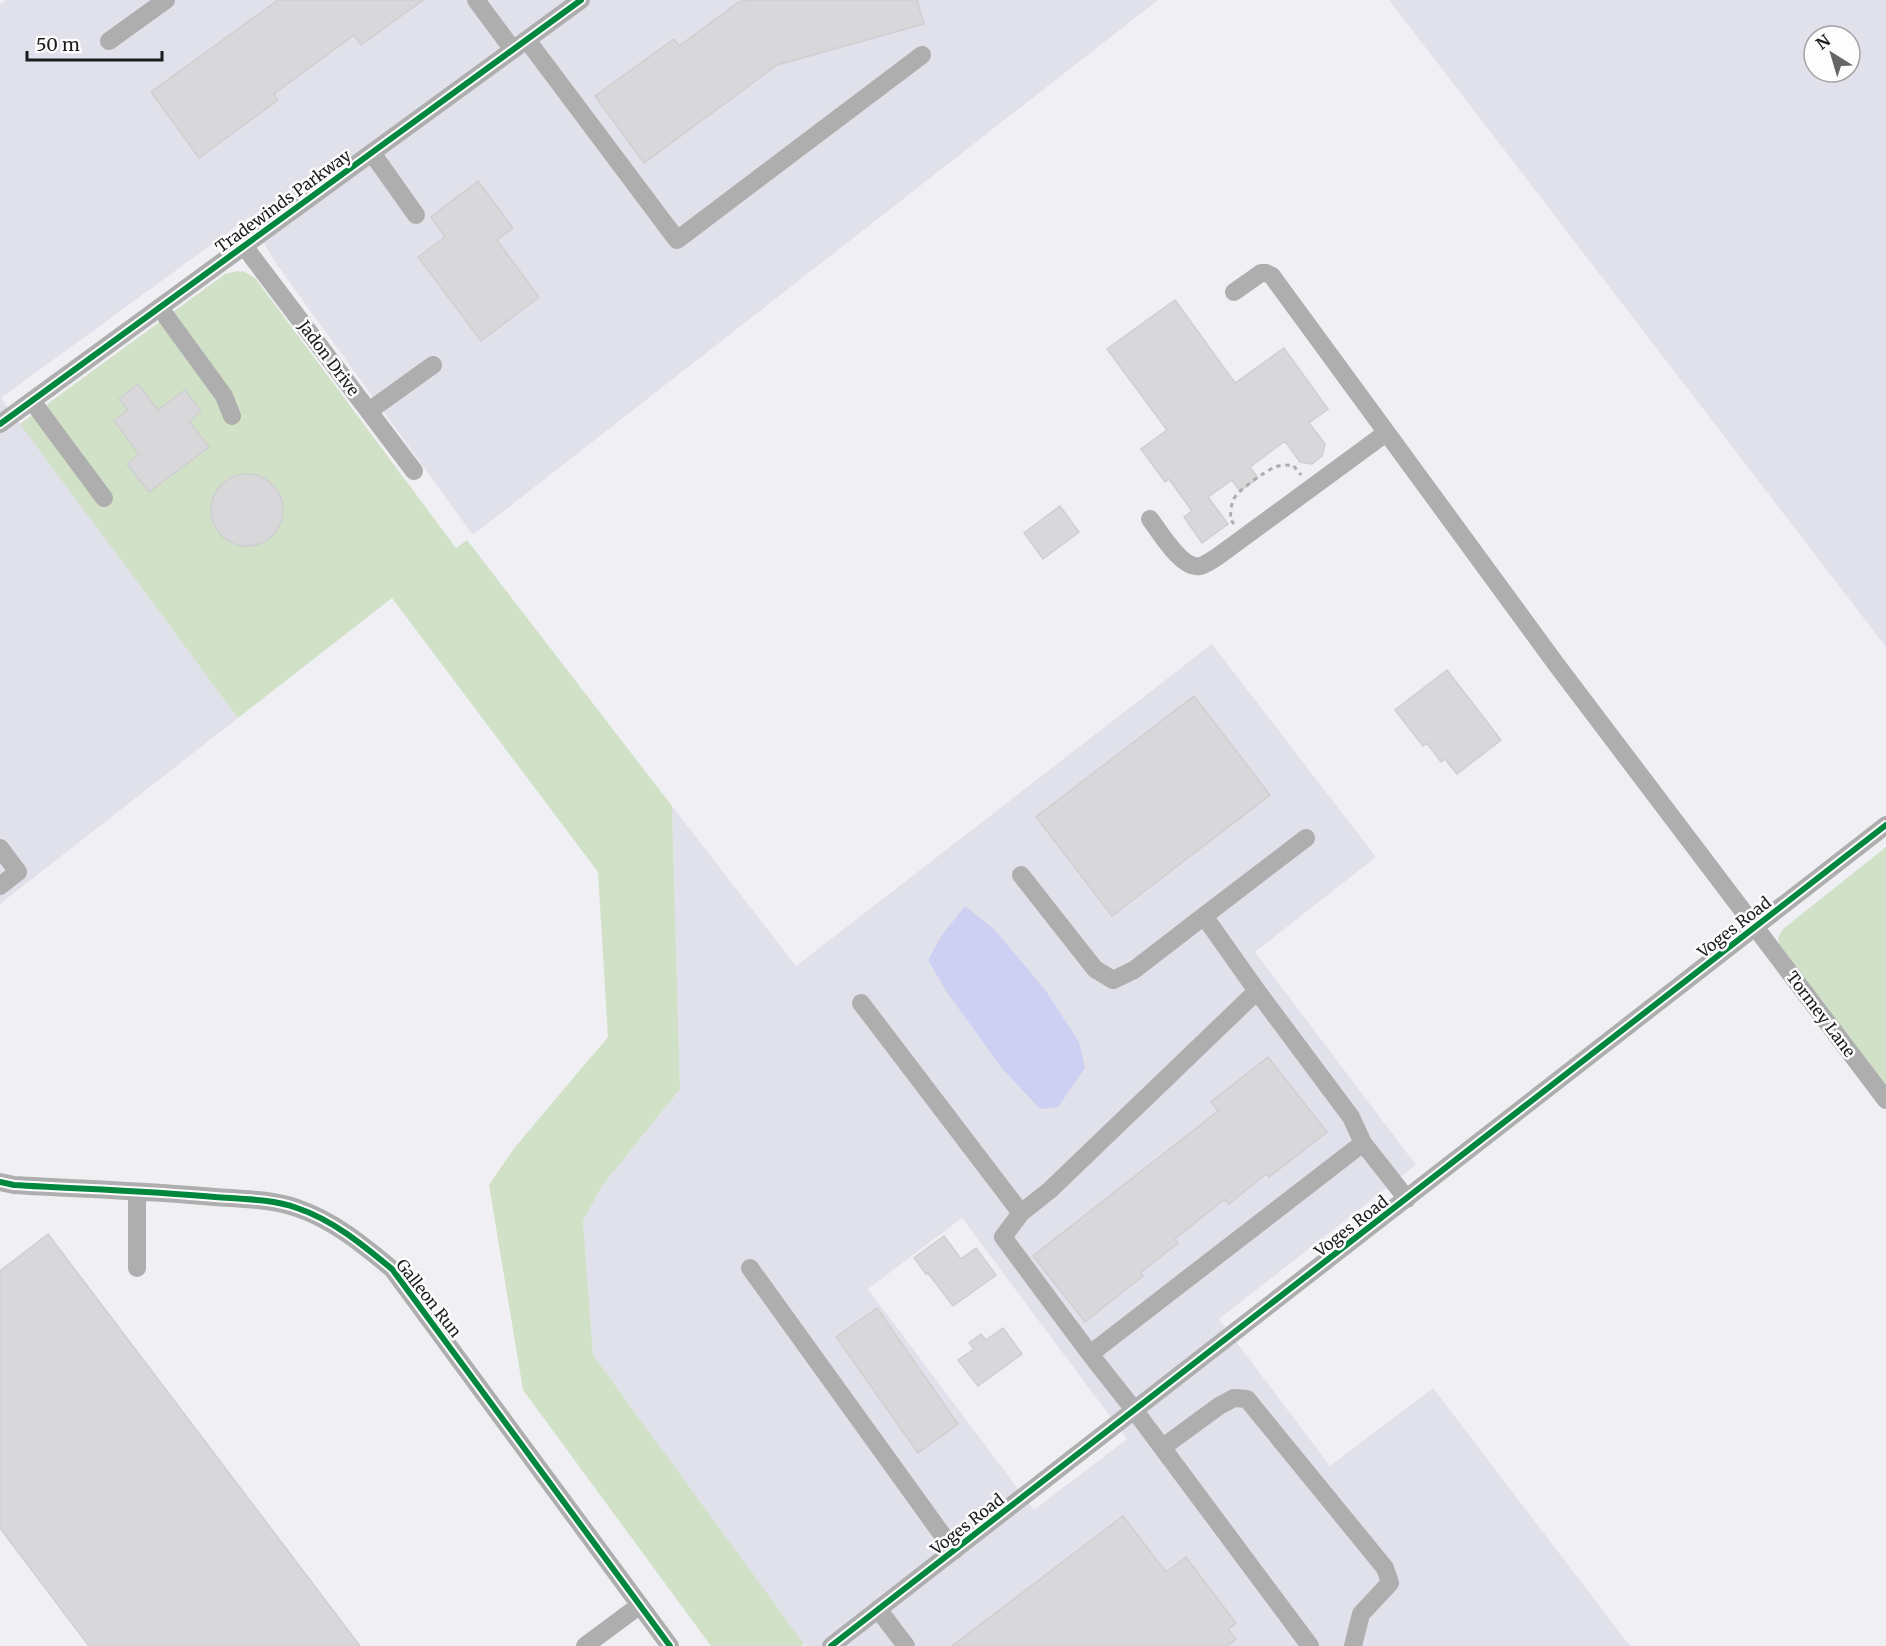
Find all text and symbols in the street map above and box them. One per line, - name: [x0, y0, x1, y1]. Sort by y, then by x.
- scale bar: [27, 24, 162, 62]
- north arrow: [1802, 24, 1862, 84]
- text: N: [1812, 30, 1834, 54]
- text: 50 m: [36, 33, 80, 56]
- street label: Tradewinds Parkway: [211, 145, 355, 257]
- street label: Jadon Drive: [294, 316, 364, 400]
- street label: Voges Road: [1693, 892, 1775, 962]
- street label: Tormey Lane: [1782, 967, 1860, 1061]
- street label: Voges Road: [1310, 1191, 1392, 1261]
- street label: Galleon Run: [392, 1255, 466, 1341]
- street label: Voges Road: [926, 1489, 1008, 1559]

